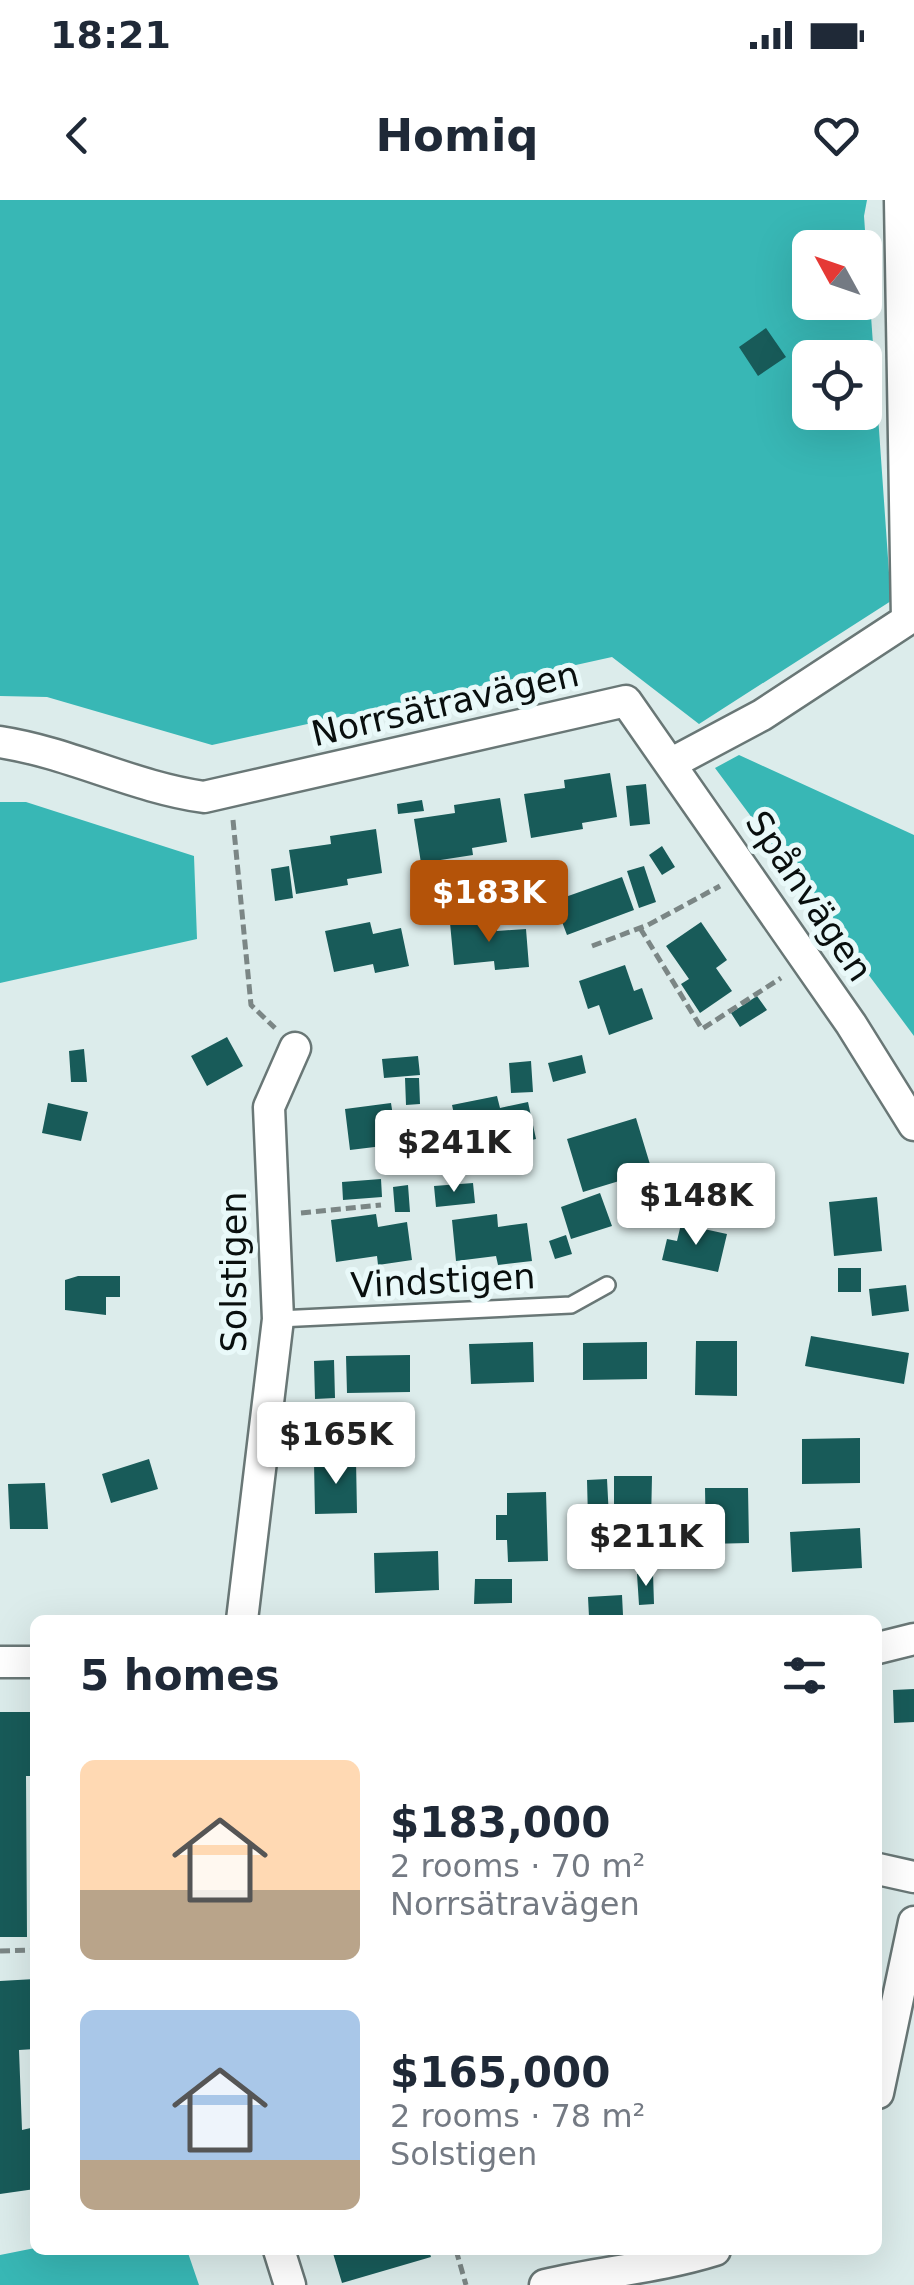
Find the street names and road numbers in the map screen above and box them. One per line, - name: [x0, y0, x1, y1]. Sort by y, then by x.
- street label: Norrsätravägen: [307, 654, 583, 754]
- street label: Spånvägen: [738, 803, 880, 989]
- street label: Solstigen: [214, 1192, 254, 1352]
- street label: Vindstigen: [350, 1256, 536, 1306]

